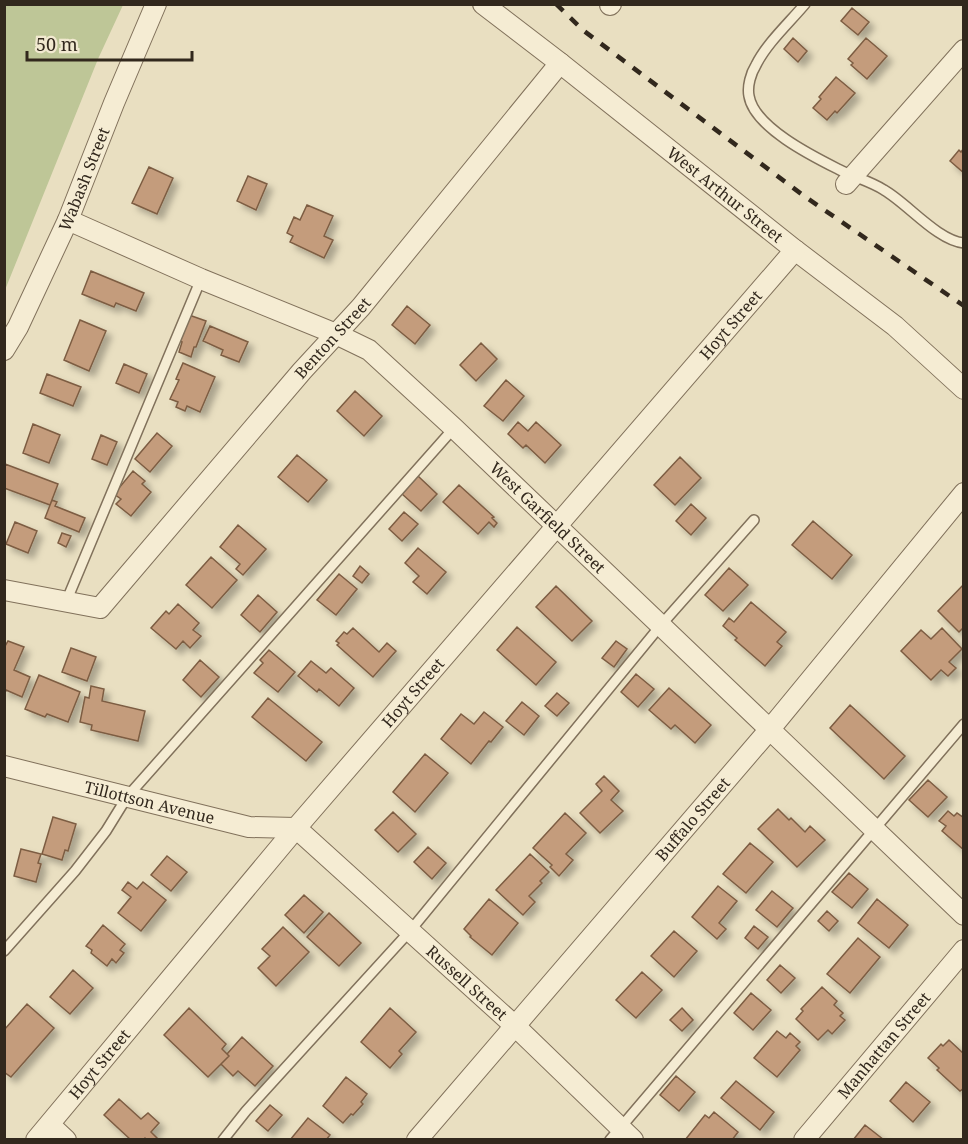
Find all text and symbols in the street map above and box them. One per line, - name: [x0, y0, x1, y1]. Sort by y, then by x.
- scale bar: [27, 24, 192, 62]
- text: 50 m: [36, 32, 78, 56]
- street label: Wabash Street: [53, 124, 115, 235]
- street label: West Arthur Street: [662, 141, 788, 248]
- street label: Hoyt Street: [694, 285, 767, 364]
- street label: Benton Street: [289, 292, 376, 383]
- street label: West Garfield Street: [485, 457, 611, 578]
- street label: Hoyt Street: [377, 653, 449, 732]
- street label: Buffalo Street: [650, 772, 735, 866]
- street label: Tillottson Avenue: [82, 775, 217, 829]
- street label: Russell Street: [422, 940, 513, 1025]
- street label: Manhattan Street: [833, 987, 935, 1103]
- street label: Hoyt Street: [64, 1024, 135, 1104]

